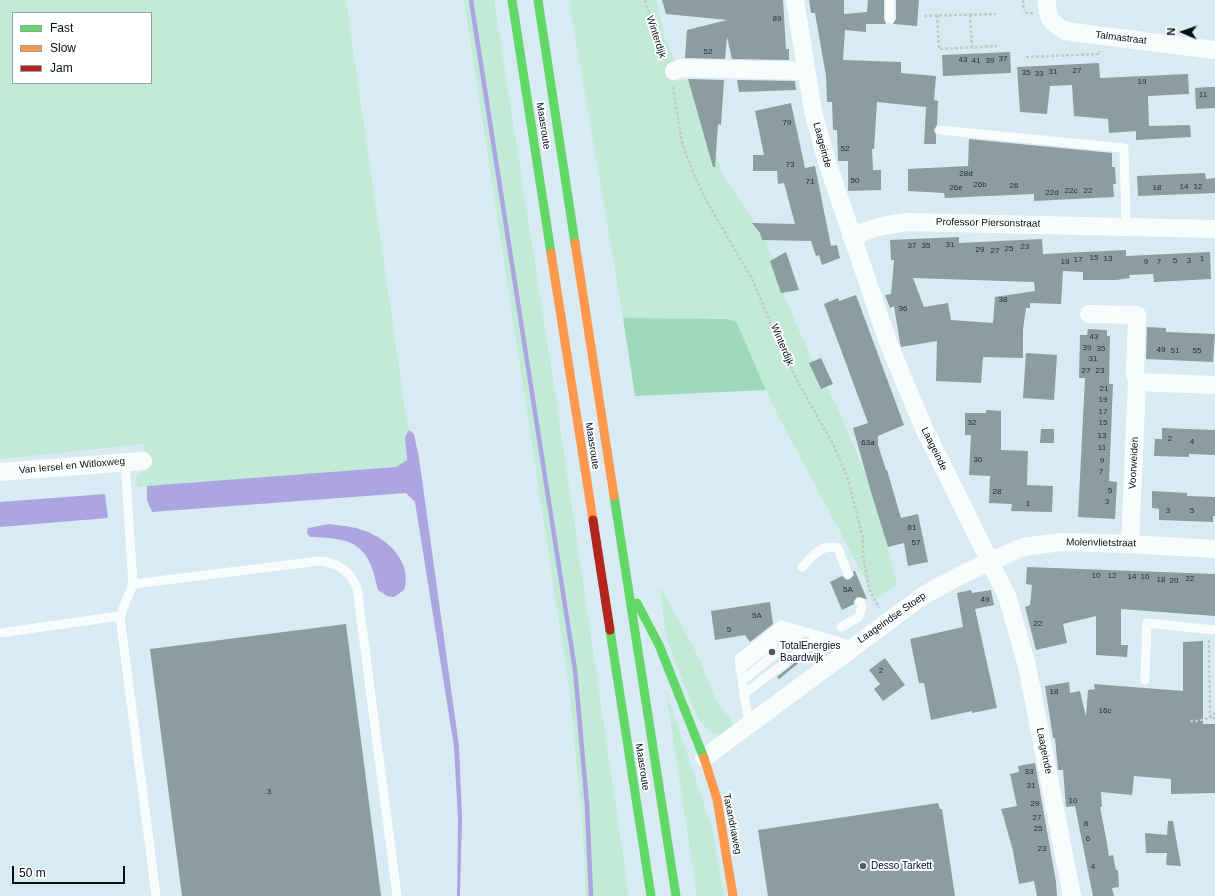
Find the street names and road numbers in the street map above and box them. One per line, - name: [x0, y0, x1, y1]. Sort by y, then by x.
- street label: Winterdijk: [644, 14, 668, 60]
- street label: Talmastraat: [1095, 29, 1147, 47]
- street label: Maasroute: [533, 102, 553, 150]
- street label: Laageinde: [810, 121, 834, 169]
- street label: Professor Piersonstraat: [936, 216, 1040, 230]
- street label: Winterdijk: [768, 322, 796, 368]
- street label: Maasroute: [582, 422, 602, 470]
- street label: Laageinde: [918, 425, 950, 473]
- street label: Voorweiden: [1127, 437, 1141, 489]
- street label: Van Iersel en Witloxweg: [18, 455, 126, 477]
- street label: Molenvlietstraat: [1066, 536, 1136, 550]
- street label: Laageindse Stoep: [856, 590, 928, 646]
- street label: Laageinde: [1034, 727, 1054, 775]
- street label: Maasroute: [632, 743, 652, 791]
- street label: Taxandriaweg: [720, 793, 744, 855]

